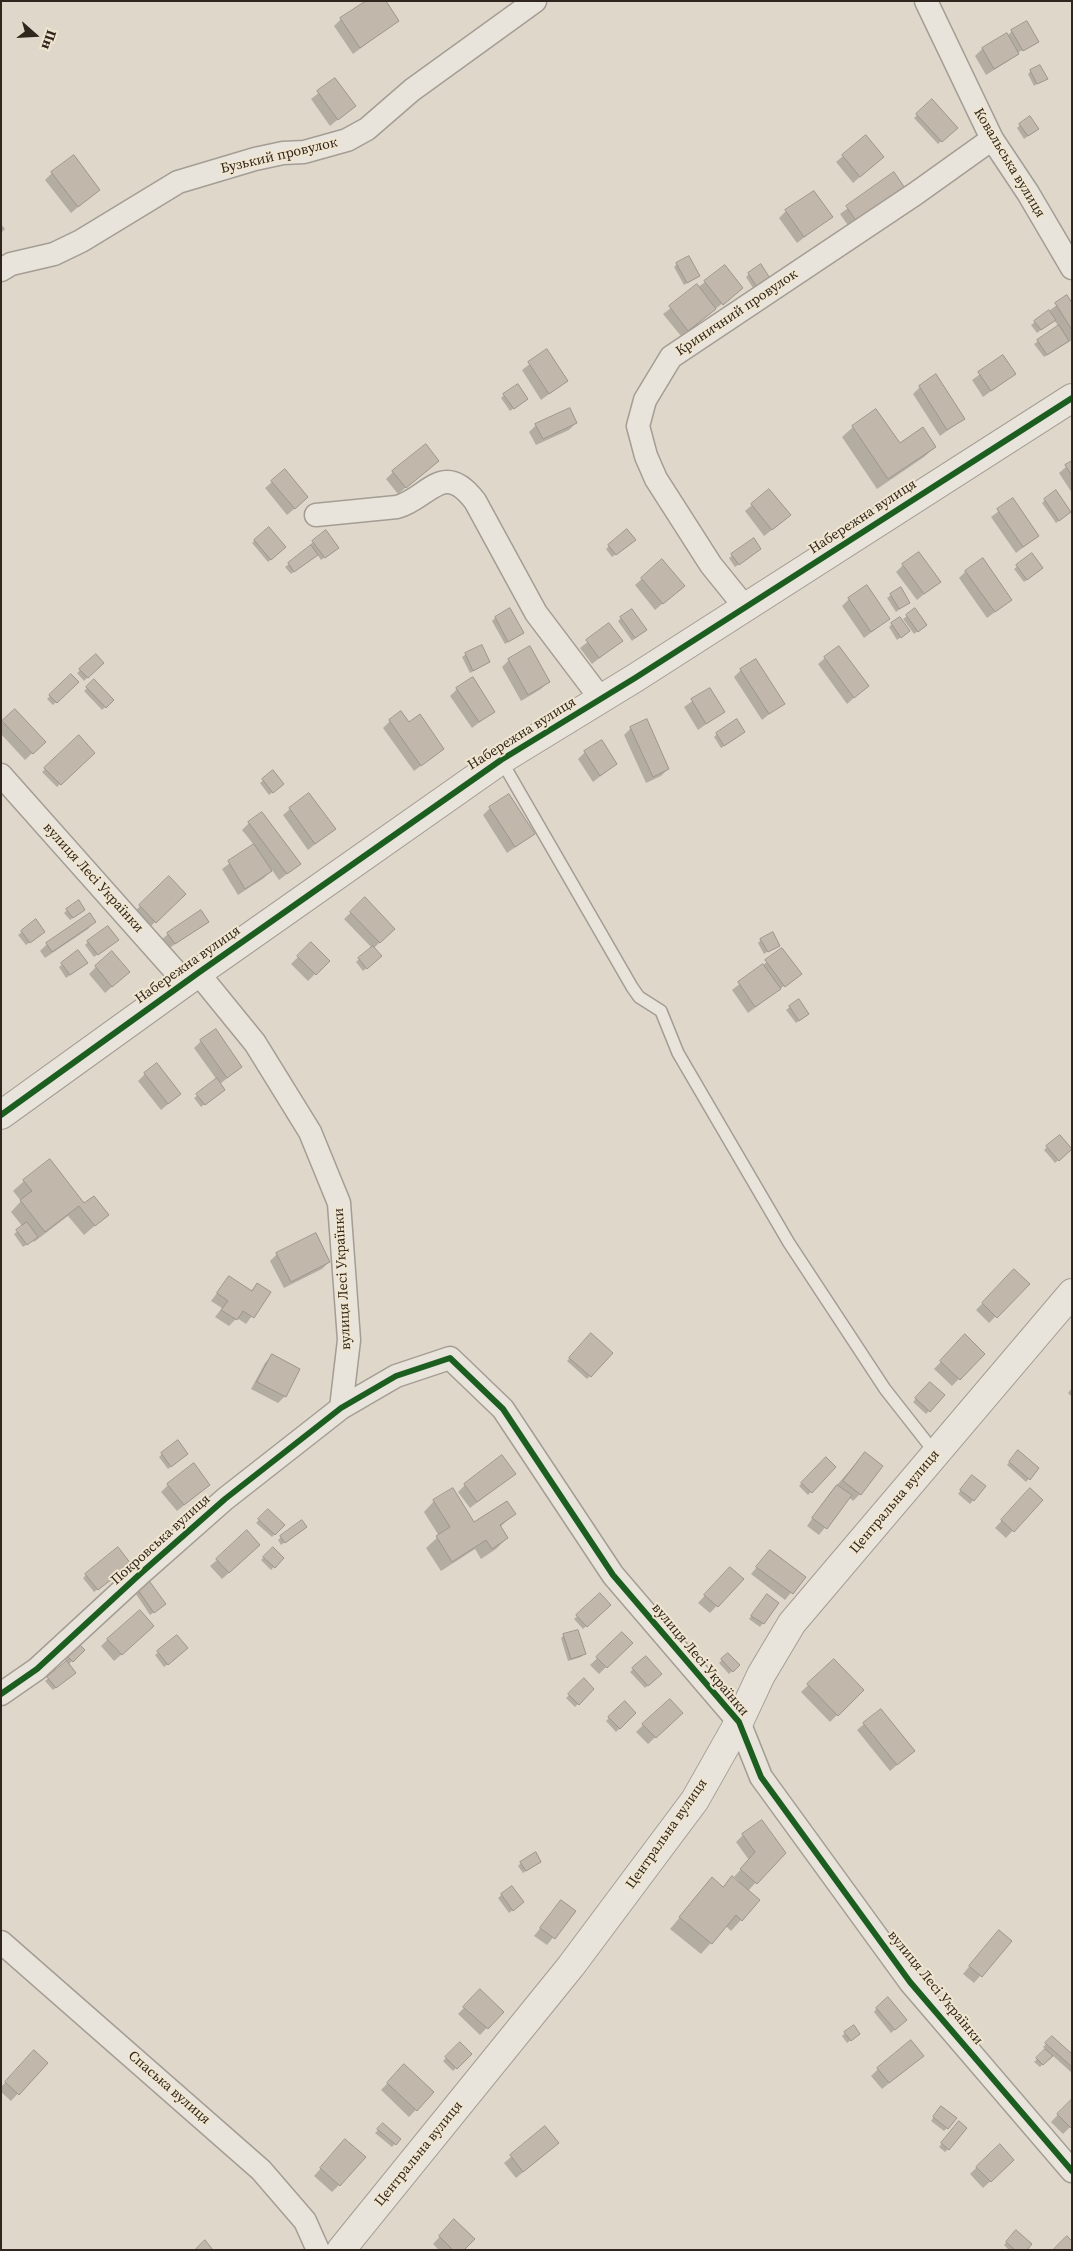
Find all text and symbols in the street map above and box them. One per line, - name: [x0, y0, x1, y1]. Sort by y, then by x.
- north arrow: [10, 10, 60, 60]
- text: Пн: [37, 27, 62, 52]
- street label: Ковальська вулиця: [970, 105, 1048, 221]
- street label: Бузький провулок: [219, 134, 339, 178]
- street label: Криничний провулок: [673, 266, 801, 360]
- street label: Набережна вулиця: [806, 476, 920, 558]
- street label: Набережна вулиця: [465, 694, 579, 774]
- street label: вулиця Лесі Українки: [39, 820, 147, 936]
- street label: Набережна вулиця: [132, 922, 244, 1008]
- street label: вулиця Лесі Українки: [331, 1208, 355, 1350]
- street label: Центральна вулиця: [847, 1447, 943, 1557]
- street label: Покровська вулиця: [108, 1491, 214, 1589]
- street label: вулиця Лесі Українки: [648, 1600, 752, 1720]
- street label: Центральна вулиця: [623, 1776, 711, 1892]
- street label: вулиця Лесі Українки: [884, 1927, 986, 2049]
- street label: Спаська вулиця: [124, 2048, 214, 2128]
- street label: Центральна вулиця: [371, 2098, 467, 2210]

